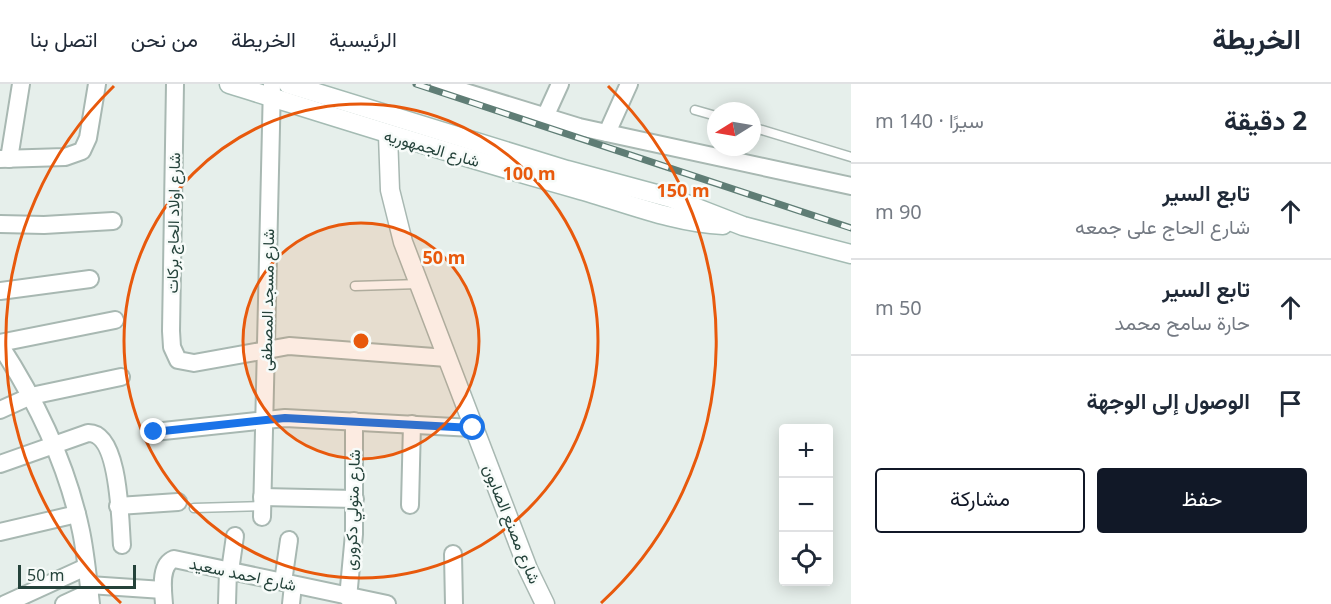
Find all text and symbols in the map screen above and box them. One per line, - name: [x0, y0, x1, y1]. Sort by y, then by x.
- text: الخريطة: [1212, 19, 1301, 57]
- text: اتصل بنا: [30, 25, 98, 53]
- text: من نحن: [131, 25, 198, 53]
- text: الخريطة: [231, 25, 296, 53]
- text: الرئيسية: [329, 25, 397, 53]
- north arrow: [707, 102, 761, 156]
- text: 2 دقيقة: [1224, 102, 1307, 138]
- text: سيرًا · 140 m: [875, 107, 984, 134]
- street label: شارع الجمهوريه: [381, 124, 482, 173]
- street label: شارع اولاد الحاج بركات: [161, 152, 186, 294]
- text: 100 m: [502, 161, 556, 185]
- text: تابع السير: [1162, 177, 1250, 207]
- text: 150 m: [656, 178, 710, 202]
- icon: ahead: [1274, 195, 1307, 228]
- text: 90 m: [875, 198, 922, 225]
- text: شارع الحاج على جمعه: [1075, 213, 1250, 240]
- street label: شارع مسجد المصطفى: [255, 229, 280, 371]
- text: 50 m: [423, 245, 465, 269]
- text: تابع السير: [1162, 273, 1250, 303]
- icon: ahead: [1274, 291, 1307, 324]
- text: 50 m: [875, 294, 922, 321]
- text: حارة سامح محمد: [1115, 309, 1250, 336]
- centre of rings: [351, 331, 371, 351]
- text: الوصول إلى الوجهة: [1086, 385, 1250, 415]
- icon: arrive: [1274, 387, 1307, 420]
- route start: [459, 414, 485, 440]
- route end: [140, 418, 166, 444]
- map controls: [779, 424, 833, 586]
- button: +: [779, 424, 833, 478]
- street label: شارع متولي دكرورى: [339, 449, 368, 571]
- street label: شارع مصنع الصابون: [477, 461, 546, 587]
- button: مشاركة: [875, 468, 1085, 533]
- button: حفظ: [1097, 468, 1307, 533]
- button: −: [779, 478, 833, 532]
- button: locate: [779, 532, 833, 586]
- street label: شارع احمد سعيد: [187, 552, 298, 597]
- scale bar: [18, 562, 136, 590]
- text: 50 m: [27, 564, 64, 586]

